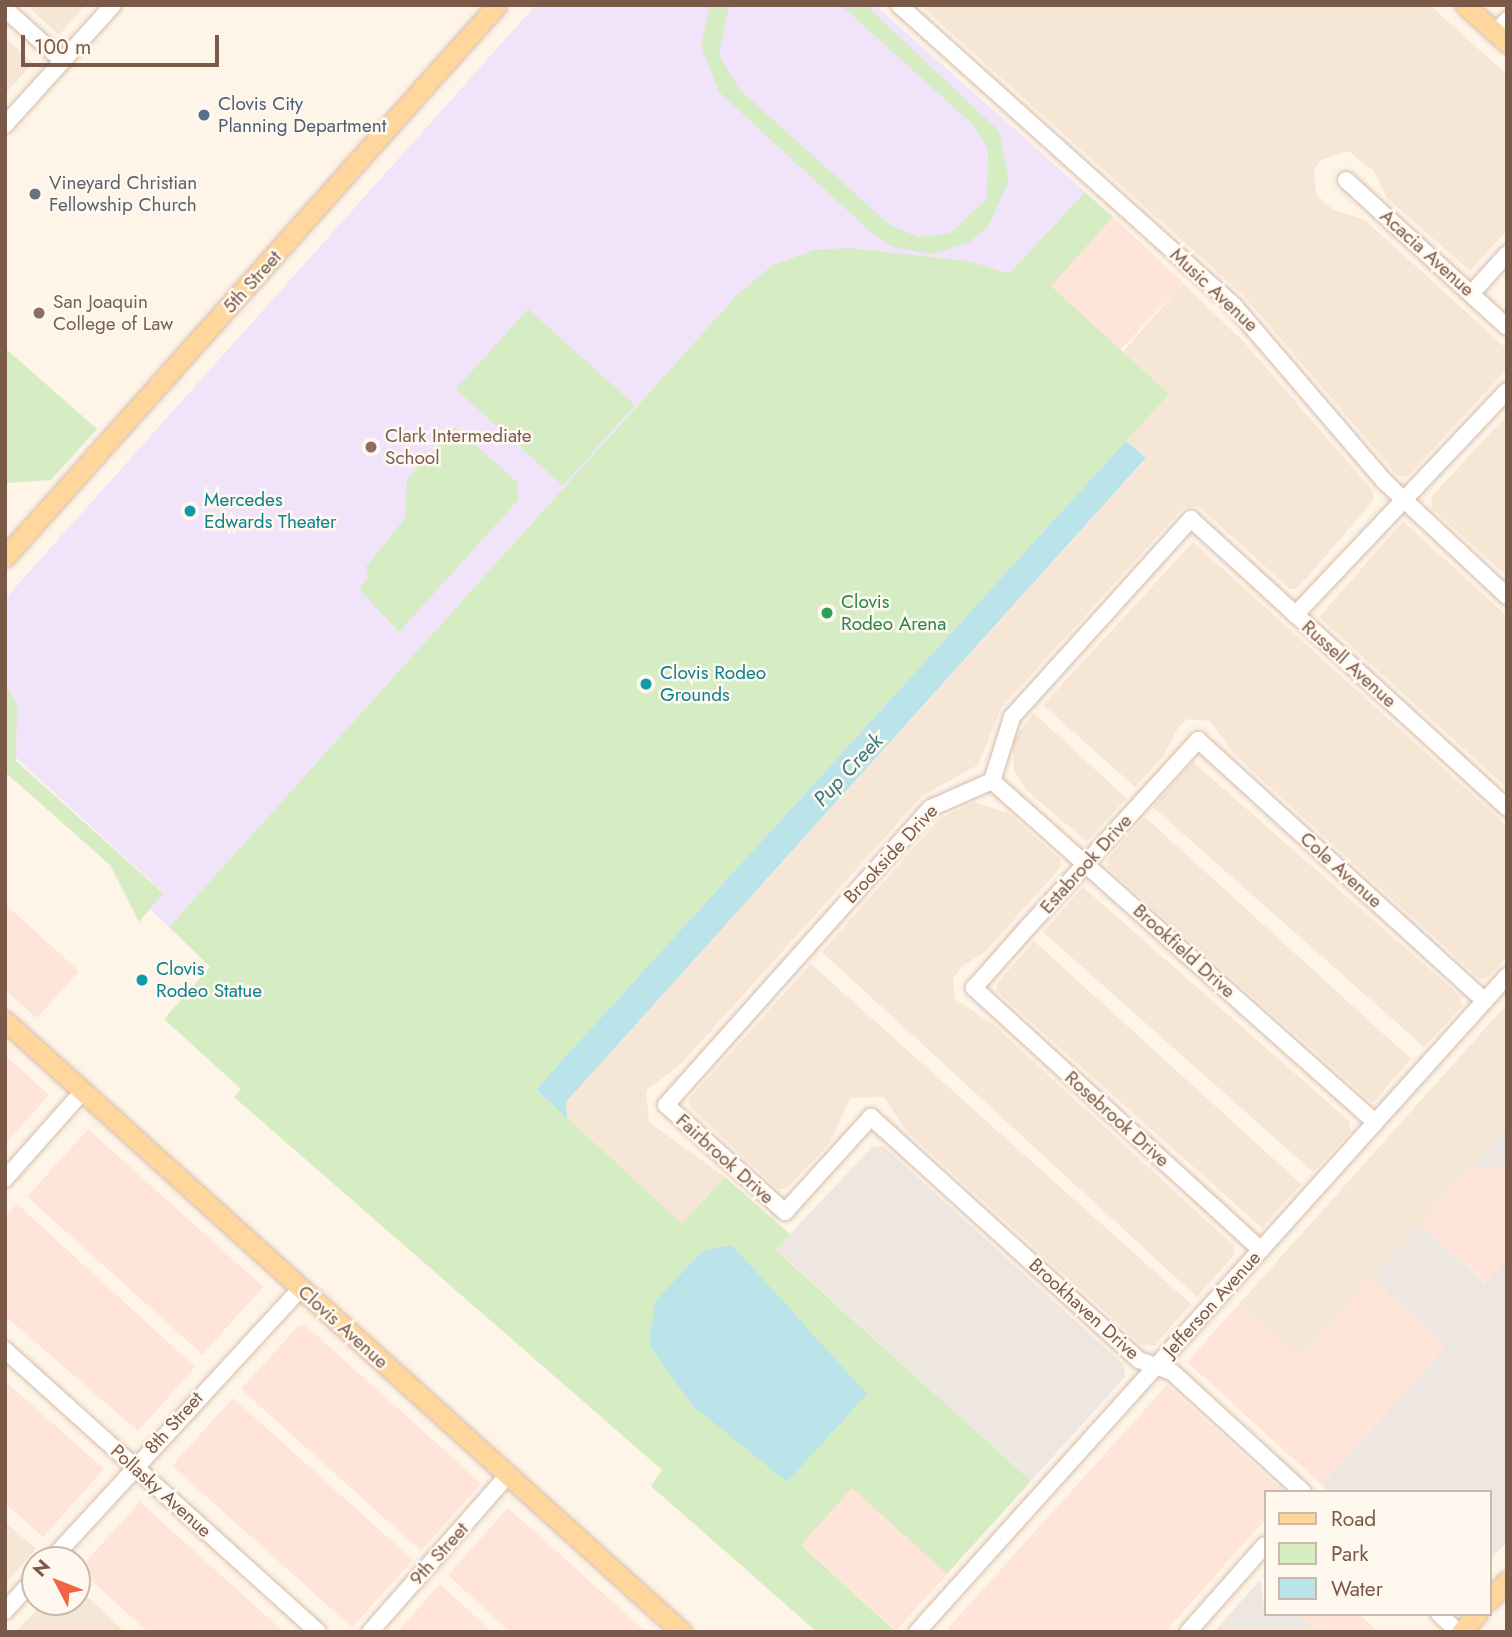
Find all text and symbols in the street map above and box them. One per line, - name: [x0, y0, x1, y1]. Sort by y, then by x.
- scale bar: [24, 21, 222, 65]
- text: 100 m: [34, 32, 91, 62]
- place label: Clovis City Planning Department: [218, 93, 386, 137]
- marker: Clovis City Planning Department: [196, 107, 212, 123]
- place label: Vineyard Christian Fellowship Church: [49, 172, 197, 216]
- marker: Vineyard Christian Fellowship Church: [27, 186, 43, 202]
- street label: Acacia Avenue: [1375, 205, 1479, 301]
- street label: Music Avenue: [1165, 243, 1263, 337]
- street label: 5th Street: [218, 246, 286, 318]
- place label: San Joaquin College of Law: [53, 291, 173, 335]
- marker: San Joaquin College of Law: [31, 305, 47, 321]
- place label: Clark Intermediate School: [385, 425, 531, 469]
- marker: Clark Intermediate School: [363, 439, 379, 455]
- place label: Mercedes Edwards Theater: [204, 489, 337, 533]
- marker: Mercedes Edwards Theater: [182, 503, 198, 519]
- place label: Clovis Rodeo Arena: [841, 591, 946, 635]
- marker: Clovis Rodeo Arena: [819, 605, 835, 621]
- street label: Russell Avenue: [1297, 616, 1401, 712]
- place label: Clovis Rodeo Grounds: [660, 662, 766, 706]
- marker: Clovis Rodeo Grounds: [638, 676, 654, 692]
- water label: Pup Creek: [808, 729, 888, 811]
- street label: Brookside Drive: [839, 800, 943, 908]
- street label: Estabrook Drive: [1035, 810, 1137, 918]
- street label: Cole Avenue: [1295, 827, 1387, 913]
- street label: Brookfield Drive: [1128, 899, 1240, 1003]
- place label: Clovis Rodeo Statue: [156, 958, 262, 1002]
- marker: Clovis Rodeo Statue: [134, 972, 150, 988]
- street label: Rosebrook Drive: [1060, 1066, 1174, 1172]
- street label: Fairbrook Drive: [671, 1109, 779, 1209]
- street label: Jefferson Avenue: [1159, 1246, 1265, 1362]
- street label: Brookhaven Drive: [1024, 1253, 1144, 1365]
- street label: Clovis Avenue: [293, 1281, 393, 1373]
- street label: 8th Street: [140, 1387, 208, 1459]
- street label: Pollasky Avenue: [106, 1440, 216, 1542]
- legend: [1264, 1490, 1491, 1616]
- text: Road: [1331, 1504, 1376, 1534]
- street label: 9th Street: [405, 1518, 473, 1590]
- text: Park: [1331, 1539, 1368, 1569]
- north arrow: [21, 1546, 91, 1616]
- text: N: [26, 1553, 57, 1583]
- text: Water: [1331, 1574, 1383, 1604]

